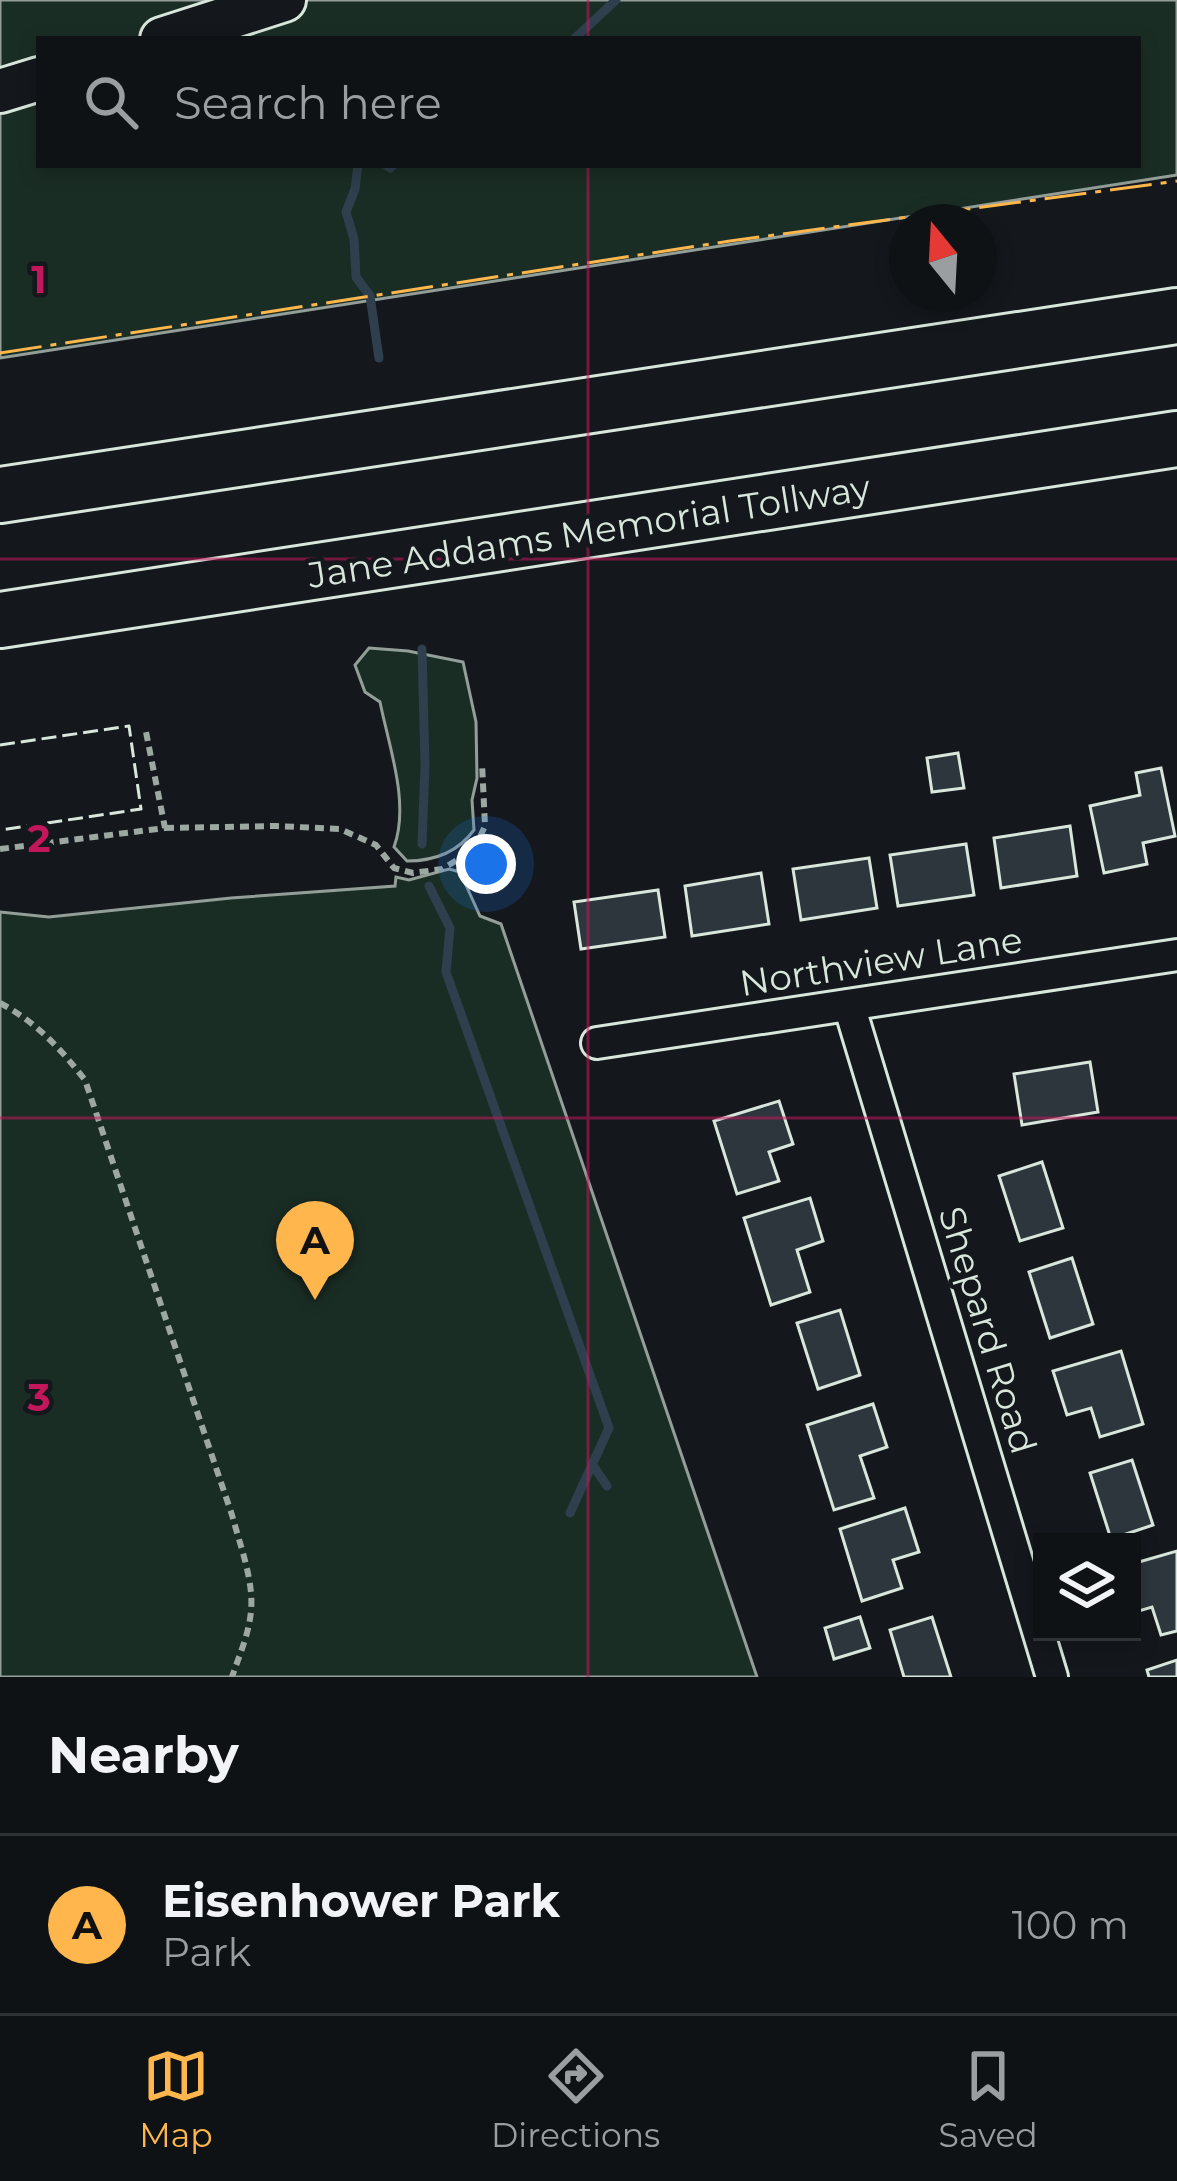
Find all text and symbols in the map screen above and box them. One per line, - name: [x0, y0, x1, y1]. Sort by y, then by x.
- search box: [36, 36, 1141, 168]
- icon: search: [78, 69, 144, 135]
- text: Search here: [174, 75, 442, 130]
- north arrow: [889, 204, 997, 312]
- text: 1: [31, 255, 47, 303]
- street label: Jane Addams Memorial Tollway: [304, 465, 874, 597]
- text: 2: [27, 814, 51, 862]
- your location: [456, 834, 516, 894]
- street label: Northview Lane: [737, 917, 1025, 1005]
- pin: A: [276, 1201, 354, 1300]
- street label: Shepard Road: [930, 1201, 1046, 1459]
- text: 3: [26, 1373, 51, 1421]
- map controls: [1033, 1533, 1141, 1641]
- button: layers: [1033, 1533, 1141, 1641]
- text: Nearby: [48, 1724, 239, 1786]
- text: Eisenhower Park: [162, 1873, 560, 1928]
- text: A: [72, 1901, 102, 1949]
- text: 100 m: [1012, 1901, 1129, 1949]
- text: Park: [162, 1928, 251, 1976]
- tab: Map: [139, 2043, 213, 2155]
- tab: Directions: [491, 2043, 660, 2155]
- tab: Saved: [939, 2043, 1038, 2155]

